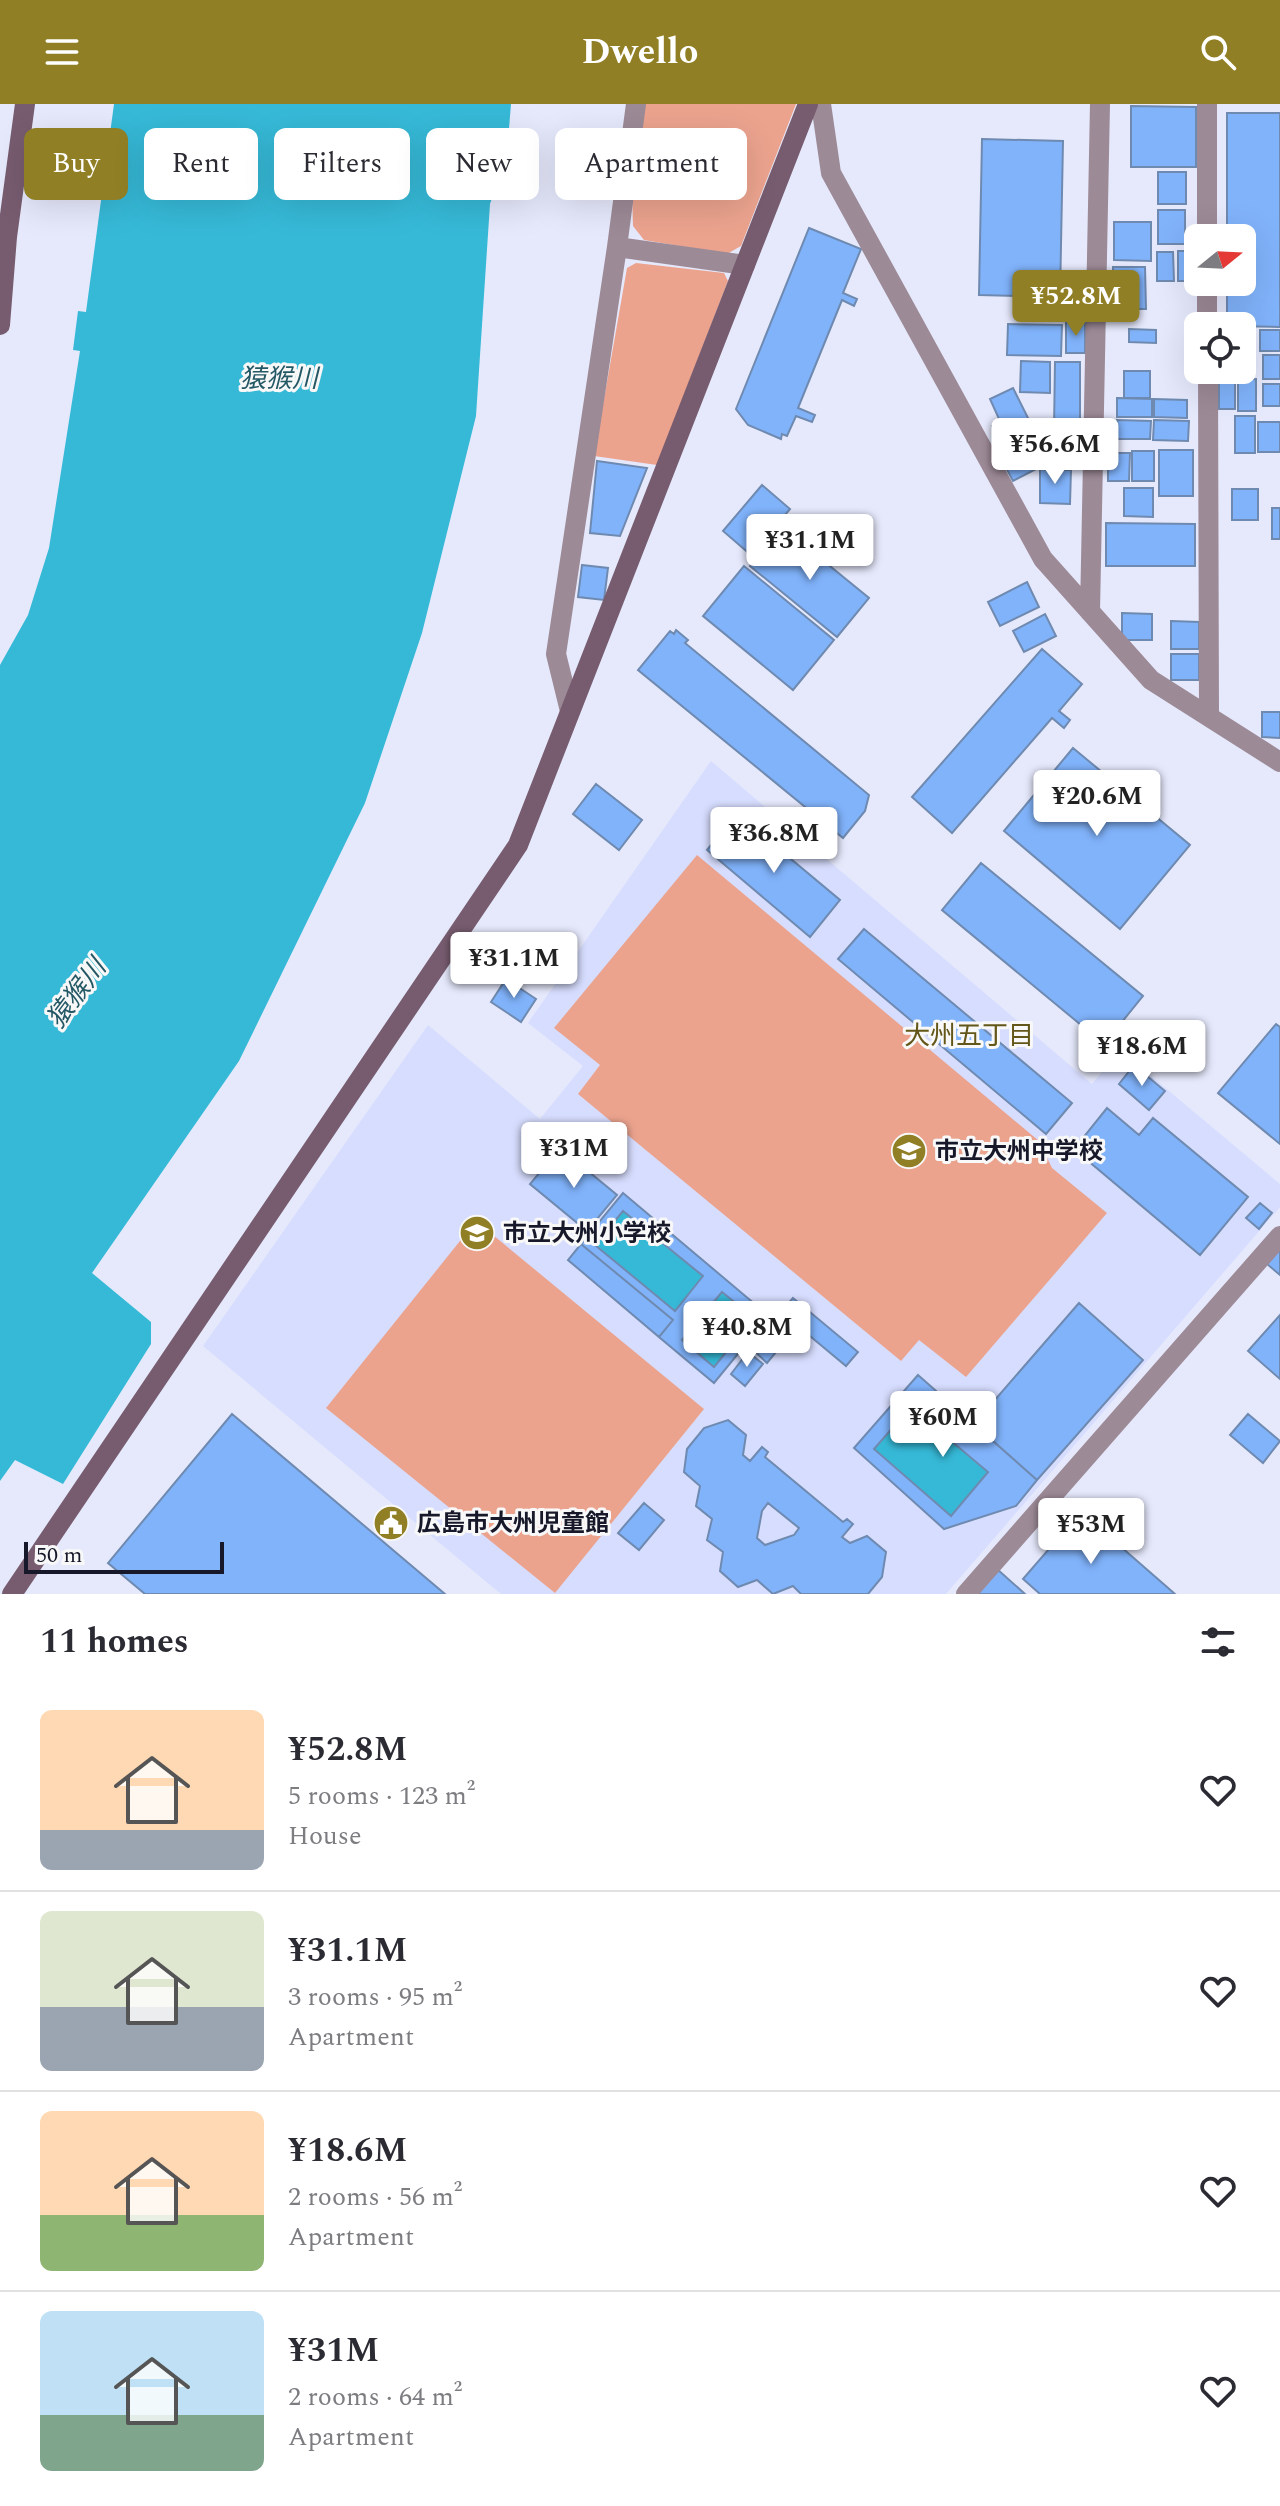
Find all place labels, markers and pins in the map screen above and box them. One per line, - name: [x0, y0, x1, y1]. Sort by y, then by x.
- pin: ¥52.8M: [1011, 270, 1141, 338]
- pin: ¥56.6M: [990, 418, 1120, 486]
- pin: ¥31.1M: [745, 514, 875, 582]
- pin: ¥20.6M: [1032, 770, 1162, 838]
- pin: ¥36.8M: [709, 807, 839, 875]
- pin: ¥31.1M: [449, 932, 579, 1000]
- pin: ¥18.6M: [1077, 1020, 1207, 1088]
- pin: ¥31M: [527, 1122, 621, 1190]
- school or university icon: 市立大州中学校: [890, 1132, 928, 1170]
- place label: 市立大州中学校: [935, 1134, 1103, 1170]
- school or university icon: 市立大州小学校: [458, 1214, 496, 1252]
- place label: 市立大州小学校: [503, 1216, 671, 1252]
- pin: ¥40.8M: [682, 1301, 812, 1369]
- pin: ¥60M: [896, 1391, 990, 1459]
- pin: ¥53M: [1044, 1498, 1138, 1566]
- public building icon: 広島市大州児童館: [372, 1504, 410, 1542]
- place label: 広島市大州児童館: [417, 1506, 609, 1542]

